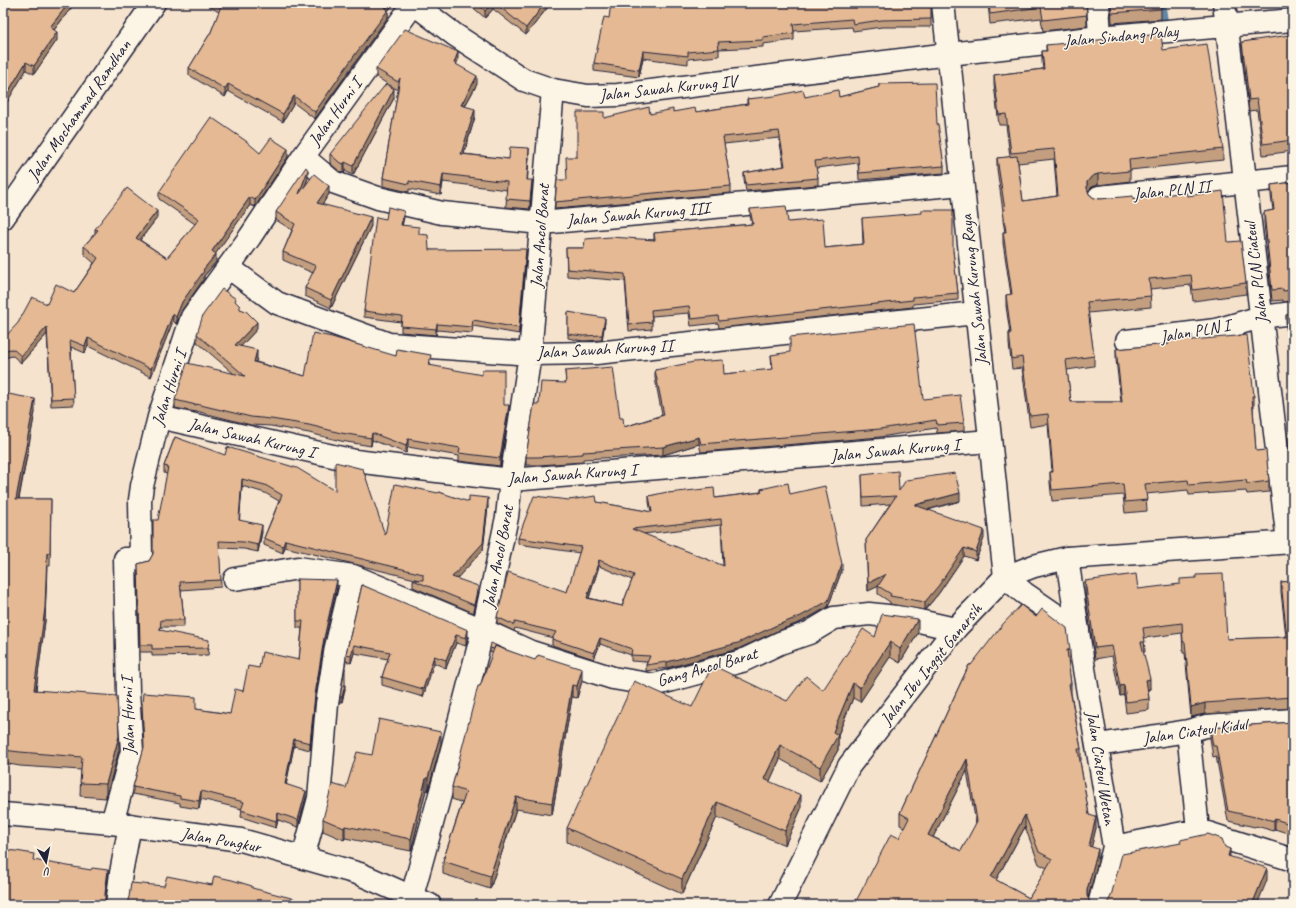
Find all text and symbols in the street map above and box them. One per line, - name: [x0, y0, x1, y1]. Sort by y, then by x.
- street label: Jalan Sindang Palay: [1062, 20, 1180, 52]
- street label: Jalan Mochammad Ramdhan: [22, 35, 136, 185]
- street label: Jalan Sawah Kurung IV: [597, 70, 741, 106]
- street label: Jalan Hurni I: [303, 71, 369, 150]
- street label: Jalan PLN II: [1131, 175, 1216, 205]
- street label: Jalan Ancol Barat: [526, 181, 554, 290]
- street label: Jalan Sawah Kurung III: [565, 197, 713, 231]
- street label: Jalan Sawah Kurung Raya: [956, 213, 992, 367]
- street label: Jalan PLN Ciateul: [1239, 218, 1273, 326]
- street label: Jalan PLN I: [1158, 314, 1236, 348]
- street label: Jalan Sawah Kurung II: [535, 335, 678, 363]
- street label: Jalan Hurni I: [147, 344, 192, 429]
- street label: Jalan Sawah Kurung I: [186, 413, 321, 464]
- street label: Jalan Sawah Kurung I: [829, 434, 964, 466]
- street label: Jalan Sawah Kurung I: [506, 459, 641, 489]
- street label: Jalan Ancol Barat: [478, 502, 519, 611]
- street label: Jalan Ibu Inggit Ganarsih: [875, 598, 987, 730]
- street label: Gang Ancol Barat: [655, 642, 762, 691]
- street label: Jalan Hurni I: [116, 673, 140, 756]
- street label: Jalan Ciateul Wetan: [1081, 708, 1121, 828]
- street label: Jalan Ciateul Kidul: [1141, 713, 1251, 749]
- street label: Jalan Pungkur: [179, 823, 264, 858]
- north arrow: [26, 842, 66, 882]
- text: U: [41, 864, 52, 880]

